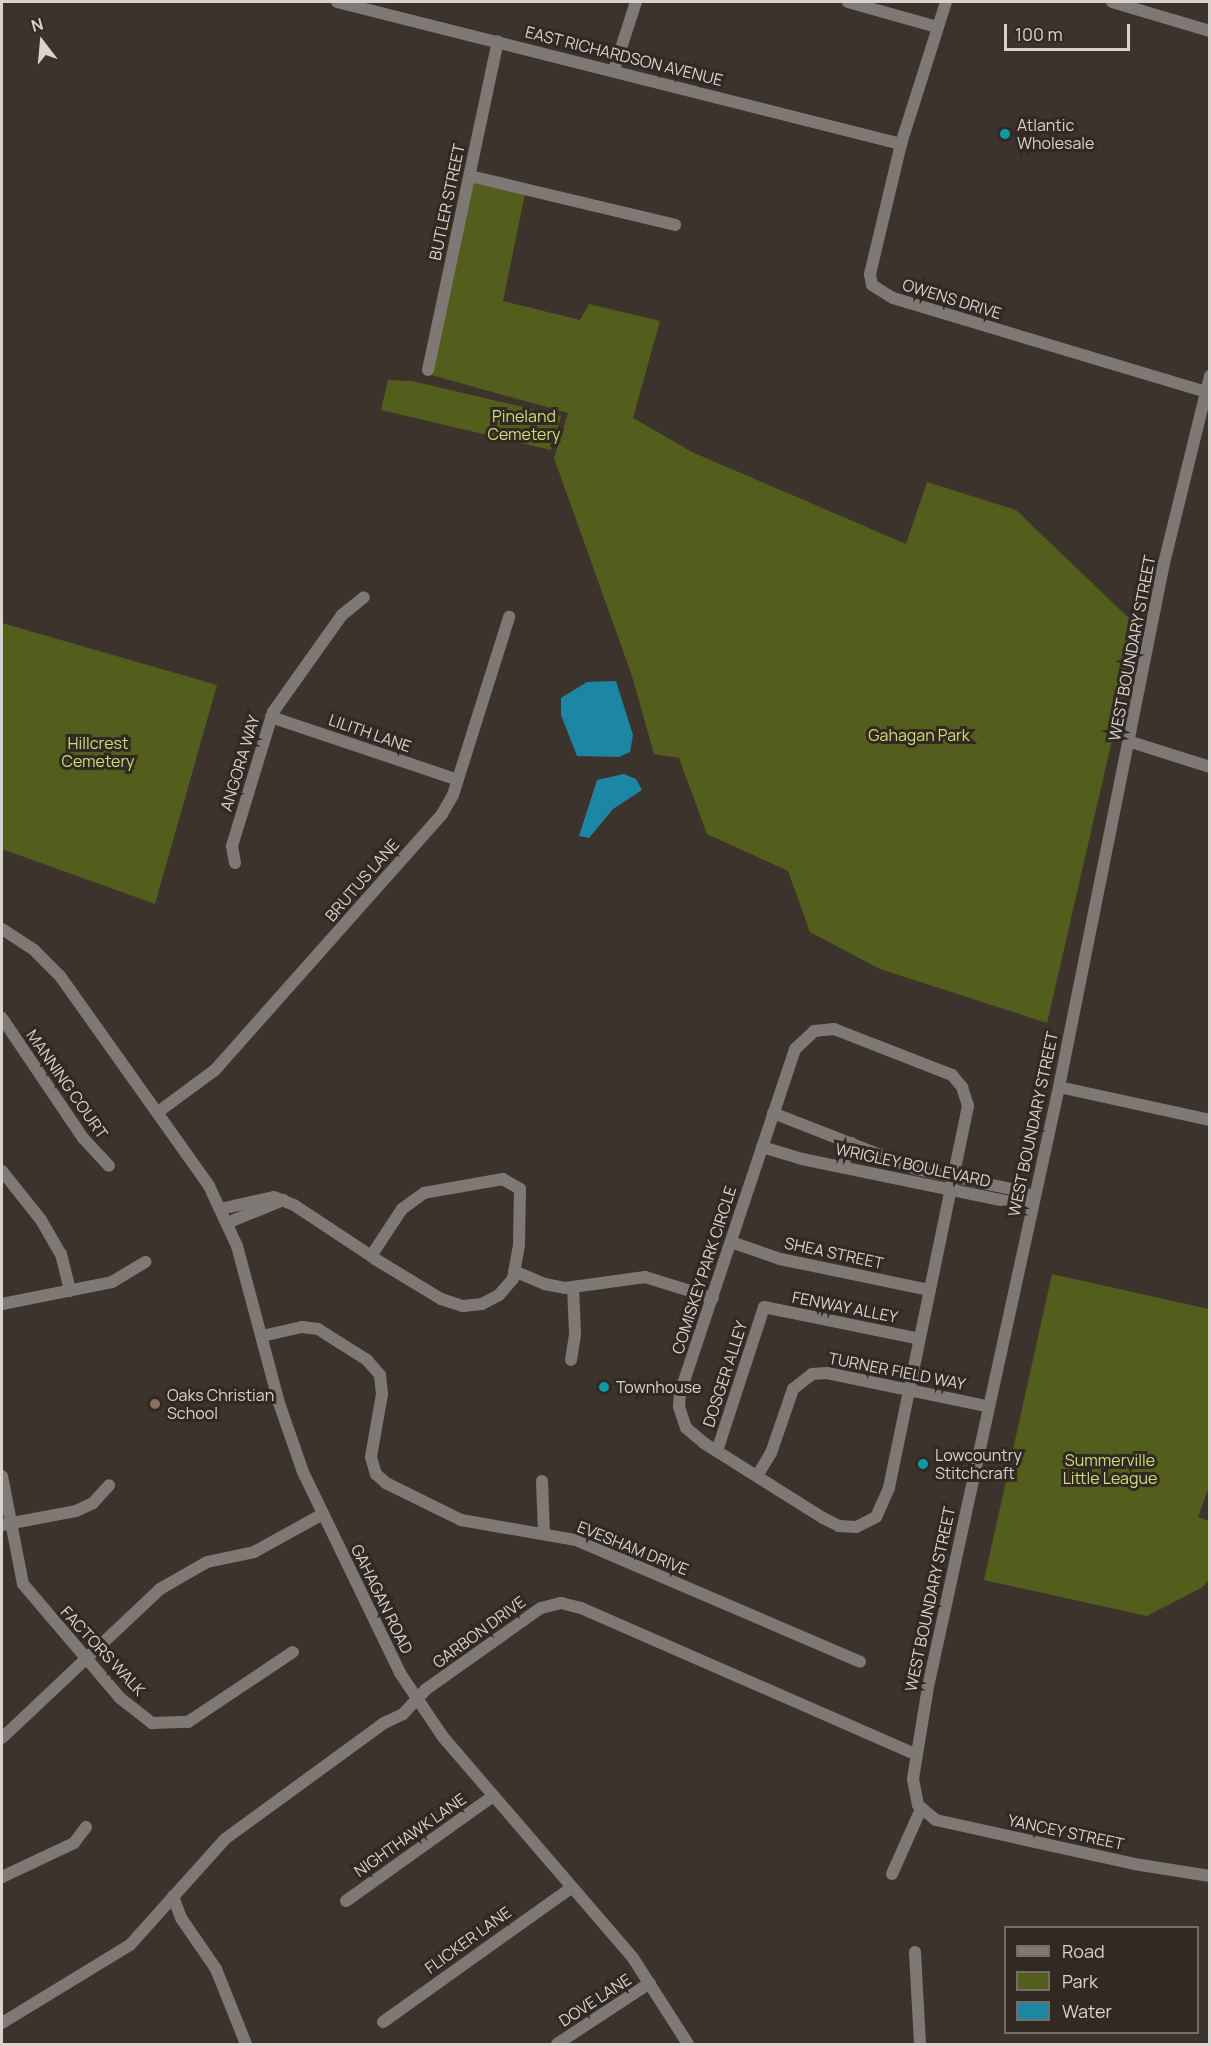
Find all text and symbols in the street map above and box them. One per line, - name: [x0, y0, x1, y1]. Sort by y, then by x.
- north arrow: [12, 12, 72, 72]
- scale bar: [1007, 12, 1133, 50]
- text: N: [28, 13, 46, 37]
- street label: EAST RICHARDSON AVENUE: [523, 22, 725, 90]
- text: 100 m: [1015, 22, 1063, 46]
- place label: Atlantic Wholesale: [1017, 115, 1094, 153]
- marker: Atlantic Wholesale: [998, 127, 1012, 141]
- street label: BUTLER STREET: [425, 142, 469, 262]
- street label: OWENS DRIVE: [900, 275, 1004, 323]
- park label: Pineland Cemetery: [488, 406, 560, 444]
- street label: WEST BOUNDARY STREET: [1104, 553, 1160, 743]
- street label: LILITH LANE: [326, 710, 414, 756]
- street label: ANGORA WAY: [216, 713, 264, 813]
- park label: Gahagan Park: [868, 725, 970, 745]
- park label: Hillcrest Cemetery: [62, 733, 134, 771]
- street label: BRUTUS LANE: [321, 835, 403, 925]
- street label: MANNING COURT: [22, 1026, 112, 1142]
- street label: WEST BOUNDARY STREET: [1004, 1029, 1062, 1219]
- street label: WRIGLEY BOULEVARD: [833, 1139, 993, 1191]
- street label: COMISKEY PARK CIRCLE: [668, 1183, 740, 1357]
- street label: SHEA STREET: [783, 1233, 885, 1273]
- street label: FENWAY ALLEY: [790, 1287, 900, 1327]
- street label: DOSGER ALLEY: [699, 1319, 751, 1429]
- street label: TURNER FIELD WAY: [827, 1348, 967, 1394]
- place label: Townhouse: [616, 1377, 701, 1397]
- marker: Townhouse: [597, 1380, 611, 1394]
- place label: Oaks Christian School: [167, 1385, 274, 1423]
- marker: Oaks Christian School: [148, 1397, 162, 1411]
- place label: Lowcountry Stitchcraft: [935, 1445, 1022, 1483]
- park label: Summerville Little League: [1063, 1450, 1157, 1488]
- marker: Lowcountry Stitchcraft: [916, 1457, 930, 1471]
- street label: WEST BOUNDARY STREET: [901, 1504, 959, 1694]
- street label: EVESHAM DRIVE: [575, 1517, 691, 1579]
- street label: GAHAGAN ROAD: [347, 1541, 417, 1657]
- street label: GARBON DRIVE: [429, 1592, 529, 1672]
- street label: FACTORS WALK: [57, 1602, 149, 1700]
- street label: NIGHTHAWK LANE: [350, 1789, 470, 1881]
- street label: YANCEY STREET: [1006, 1810, 1126, 1854]
- street label: FLICKER LANE: [421, 1902, 515, 1978]
- legend: [1004, 1926, 1199, 2034]
- text: Road: [1062, 1939, 1105, 1963]
- text: Park: [1062, 1969, 1098, 1993]
- street label: DOVE LANE: [555, 1970, 635, 2030]
- text: Water: [1062, 1999, 1112, 2023]

